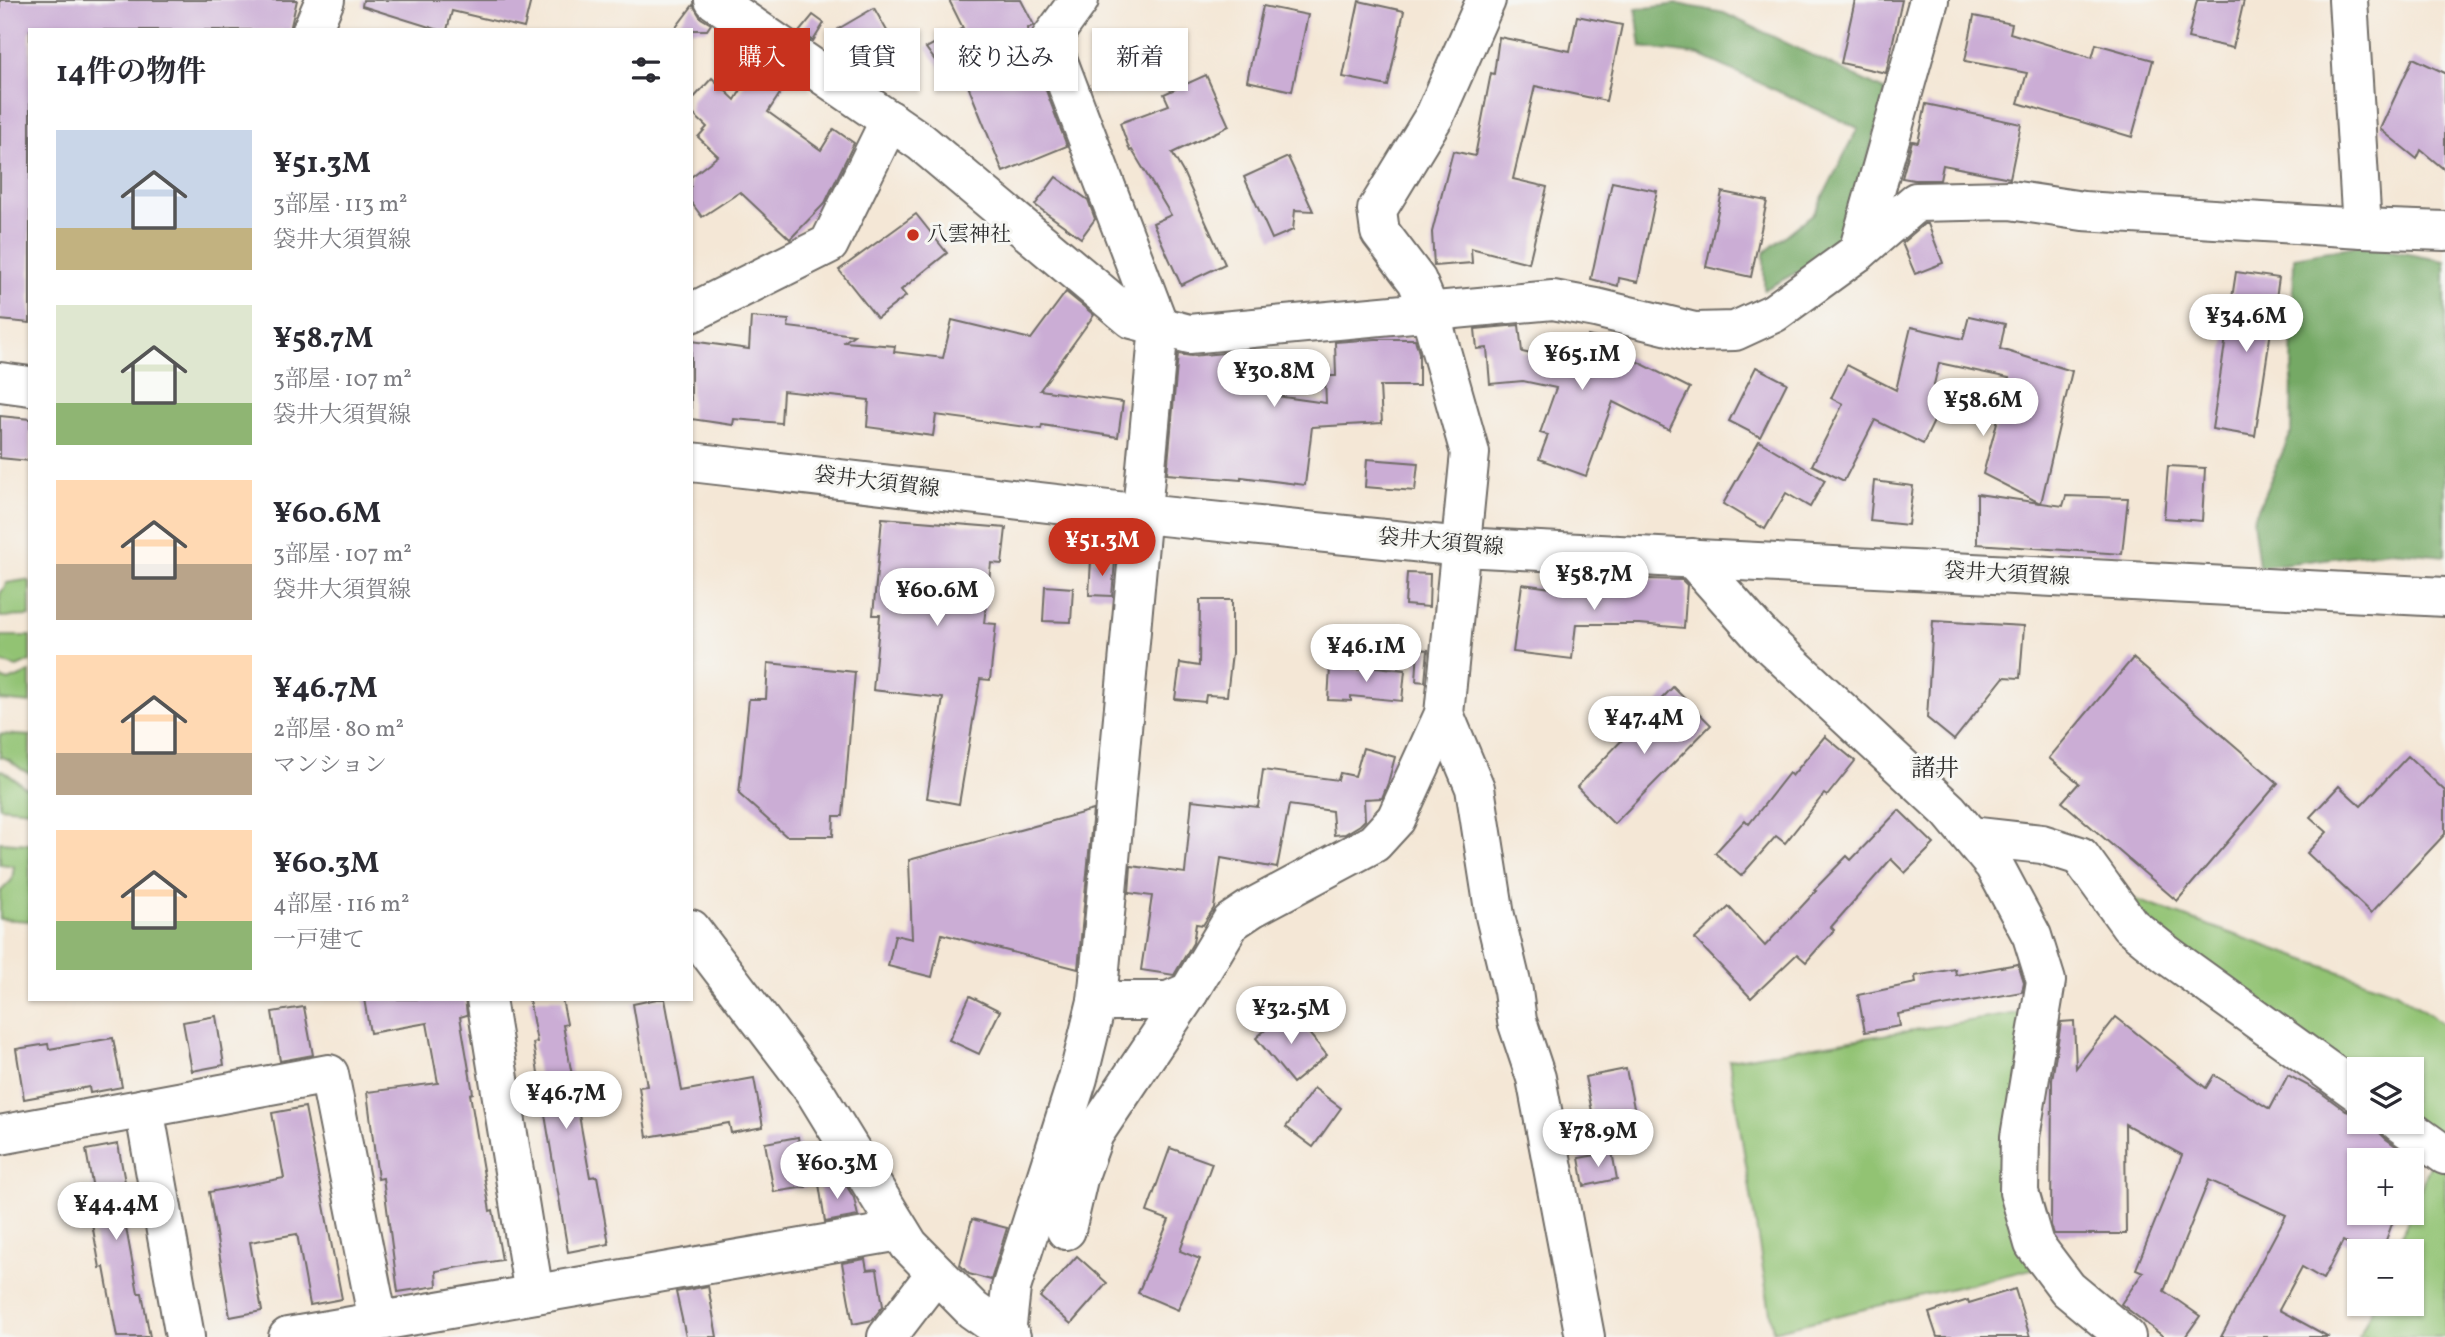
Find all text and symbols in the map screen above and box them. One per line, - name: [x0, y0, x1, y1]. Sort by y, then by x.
- chip: 購入: [714, 28, 810, 91]
- chip: 賃貸: [824, 28, 920, 91]
- chip: 絞り込み: [934, 28, 1078, 91]
- chip: 新着: [1092, 28, 1188, 91]
- icon: filters: [627, 51, 665, 89]
- text: 14件の物件: [56, 52, 206, 94]
- text: ¥51.3M: [273, 143, 371, 185]
- icon: home: [112, 158, 196, 242]
- text: 3部屋 · 113 m²: [273, 189, 408, 221]
- place label: 八雲神社: [927, 221, 1011, 250]
- text: 袋井大須賀線: [273, 225, 411, 257]
- marker: 八雲神社: [905, 227, 921, 243]
- pin: ¥34.6M: [2189, 294, 2303, 354]
- text: ¥34.6M: [2205, 301, 2287, 333]
- text: ¥58.7M: [273, 318, 373, 360]
- pin: ¥65.1M: [1525, 332, 1639, 392]
- icon: home: [112, 333, 196, 417]
- text: ¥65.1M: [1544, 339, 1620, 371]
- pin: ¥30.8M: [1217, 350, 1331, 409]
- text: ¥30.8M: [1233, 356, 1315, 388]
- text: 3部屋 · 107 m²: [273, 364, 412, 396]
- pin: ¥58.6M: [1926, 378, 2040, 438]
- text: ¥58.6M: [1943, 385, 2023, 417]
- text: 袋井大須賀線: [273, 400, 411, 432]
- street label: 袋井大須賀線: [813, 461, 941, 505]
- text: ¥60.6M: [273, 493, 381, 535]
- icon: home: [112, 508, 196, 592]
- pin: ¥51.3M: [1045, 518, 1159, 578]
- street label: 袋井大須賀線: [1377, 523, 1505, 563]
- text: ¥51.3M: [1065, 525, 1139, 557]
- text: 3部屋 · 107 m²: [273, 539, 412, 571]
- pin: ¥58.7M: [1537, 552, 1651, 612]
- street label: 袋井大須賀線: [1943, 557, 2071, 593]
- text: ¥58.7M: [1556, 559, 1632, 591]
- pin: ¥60.6M: [880, 568, 994, 628]
- text: 袋井大須賀線: [273, 575, 411, 607]
- text: ¥60.6M: [896, 575, 978, 607]
- pin: ¥46.1M: [1309, 624, 1423, 684]
- text: ¥46.1M: [1327, 631, 1406, 663]
- text: ¥46.7M: [273, 668, 377, 710]
- icon: home: [112, 683, 196, 767]
- pin: ¥47.4M: [1587, 696, 1701, 756]
- text: ¥47.4M: [1604, 703, 1684, 735]
- text: 2部屋 · 80 m²: [273, 714, 404, 746]
- text: マンション: [273, 750, 387, 782]
- district label: 諸井: [1911, 753, 1959, 787]
- text: ¥60.3M: [273, 843, 379, 885]
- icon: home: [112, 858, 196, 942]
- text: 4部屋 · 116 m²: [273, 889, 409, 921]
- text: 一戸建て: [273, 925, 365, 957]
- pin: ¥32.5M: [1234, 986, 1348, 1046]
- text: ¥32.5M: [1252, 993, 1330, 1025]
- map controls: [2347, 1057, 2424, 1316]
- button: layers: [2347, 1057, 2424, 1134]
- pin: ¥46.7M: [509, 1072, 623, 1131]
- text: ¥46.7M: [526, 1078, 606, 1110]
- pin: ¥78.9M: [1541, 1110, 1655, 1169]
- text: ¥78.9M: [1559, 1116, 1637, 1148]
- pin: ¥60.3M: [780, 1142, 894, 1201]
- text: ¥60.3M: [796, 1148, 878, 1180]
- button: +: [2347, 1148, 2424, 1225]
- pin: ¥44.4M: [59, 1182, 173, 1242]
- text: ¥44.4M: [73, 1189, 159, 1221]
- button: −: [2347, 1239, 2424, 1316]

